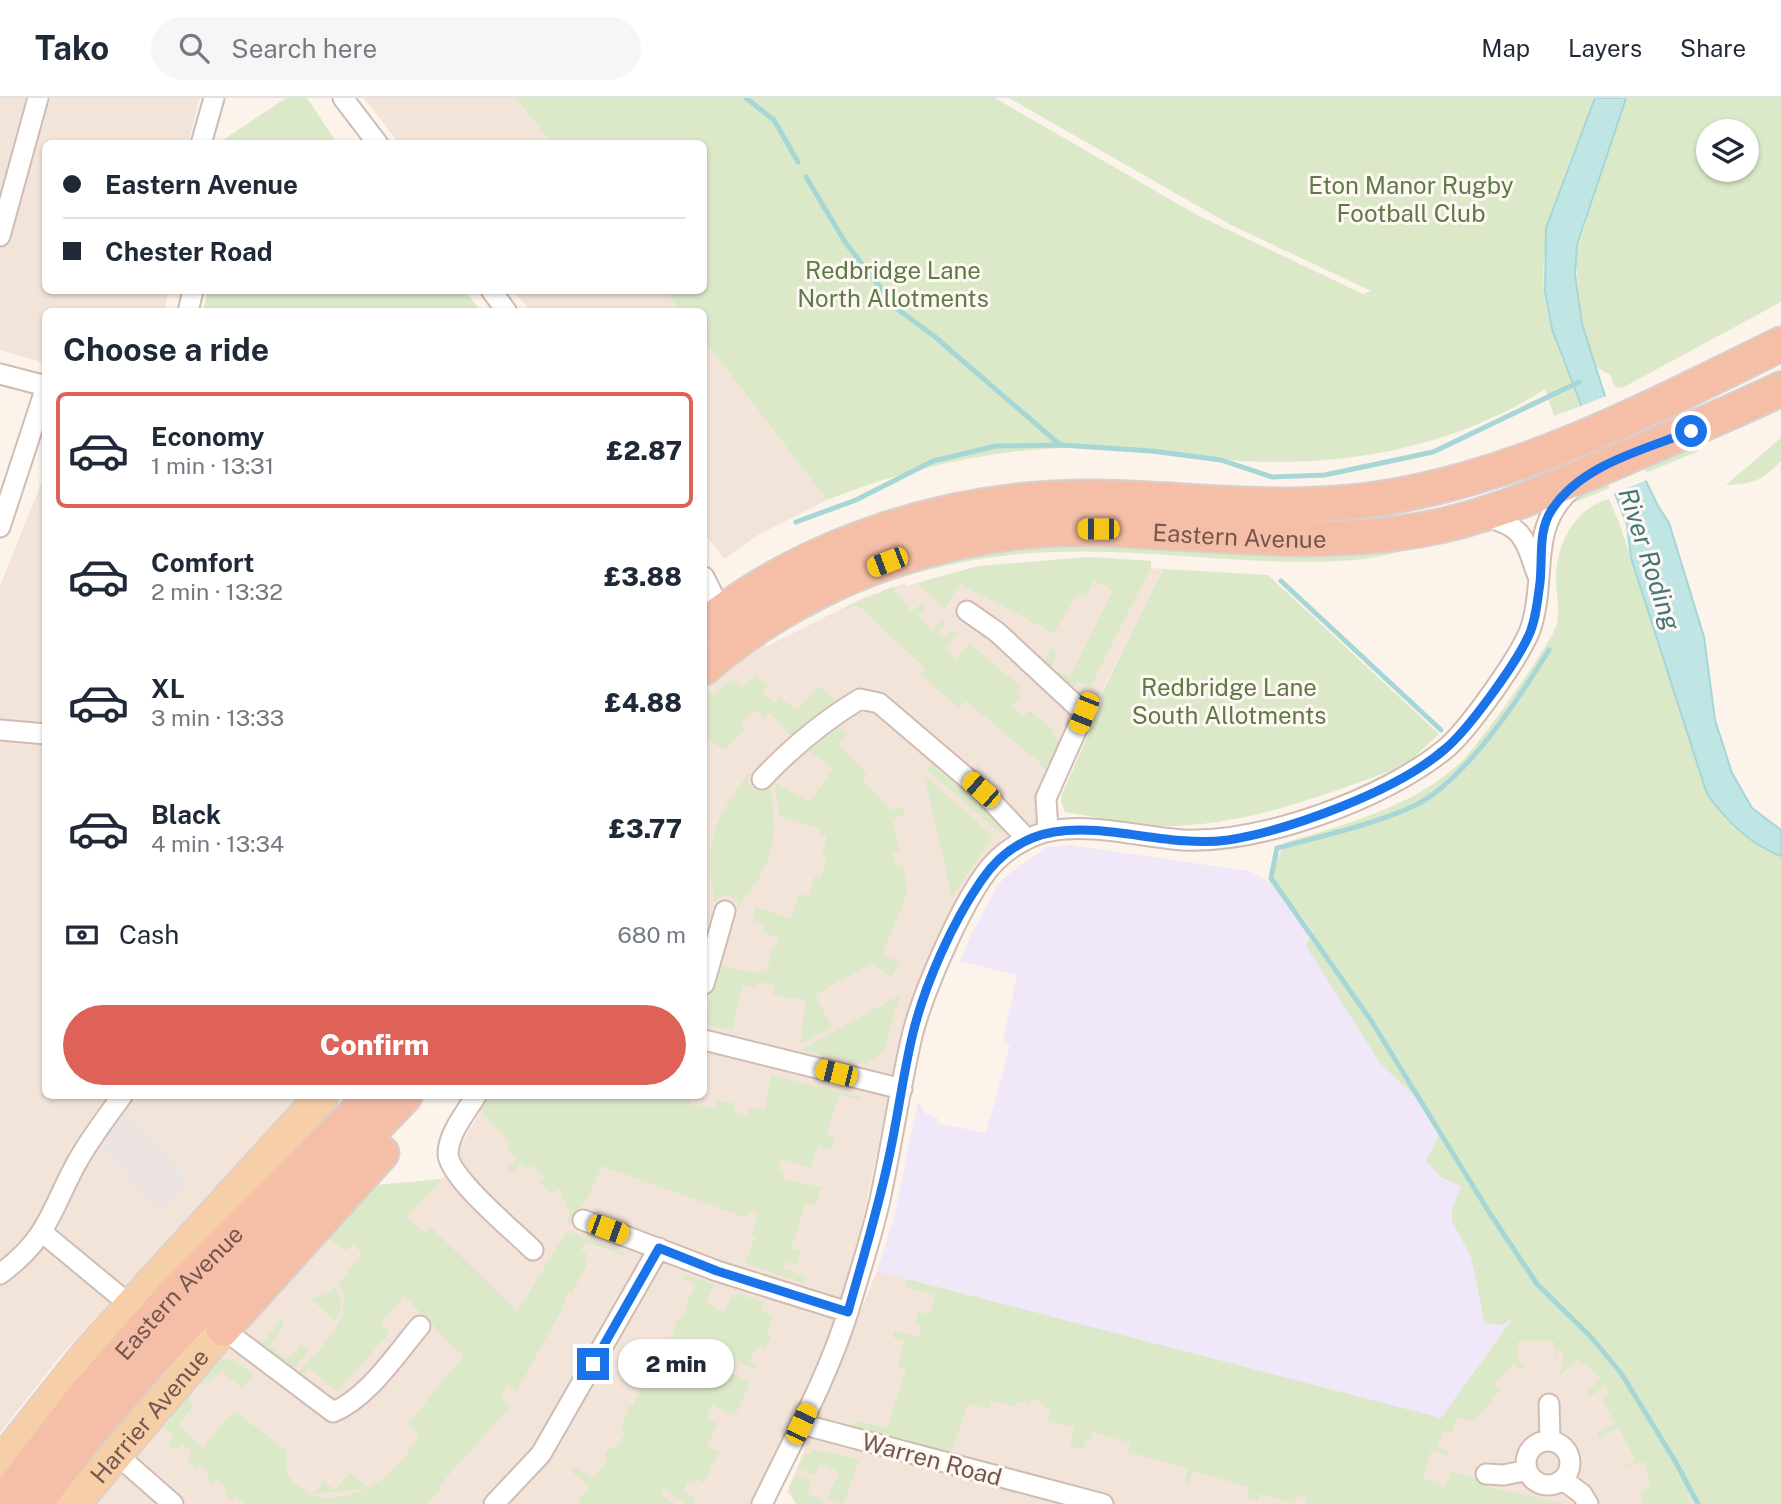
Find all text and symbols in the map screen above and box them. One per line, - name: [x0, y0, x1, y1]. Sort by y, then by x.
- search box: [151, 17, 641, 80]
- text: Tako: [35, 29, 109, 67]
- icon: search: [175, 29, 213, 67]
- text: Search here: [231, 33, 377, 64]
- text: Map: [1481, 34, 1530, 62]
- text: Layers: [1568, 34, 1642, 62]
- text: Share: [1680, 34, 1746, 62]
- map controls: [1696, 119, 1759, 182]
- button: layers: [1696, 119, 1759, 182]
- text: Eastern Avenue: [105, 169, 298, 200]
- park label: Eton Manor Rugby Football Club: [1308, 171, 1514, 227]
- text: Chester Road: [105, 236, 273, 267]
- park label: Redbridge Lane North Allotments: [797, 256, 989, 312]
- text: Choose a ride: [63, 331, 269, 368]
- route start: [1675, 415, 1707, 447]
- icon: car: [67, 419, 130, 482]
- text: Economy: [151, 421, 264, 452]
- text: £2.87: [606, 435, 682, 466]
- text: 1 min · 13:31: [151, 452, 274, 479]
- water label: River Roding: [1612, 484, 1688, 635]
- street label: Eastern Avenue: [1152, 518, 1327, 553]
- car: [1078, 519, 1120, 540]
- icon: car: [67, 545, 130, 608]
- car: [864, 545, 911, 579]
- text: Comfort: [151, 547, 254, 578]
- text: £3.88: [604, 561, 682, 592]
- text: 2 min · 13:32: [151, 578, 283, 605]
- icon: car: [67, 671, 130, 734]
- text: XL: [151, 673, 185, 704]
- park label: Redbridge Lane South Allotments: [1132, 673, 1326, 729]
- text: £4.88: [604, 687, 682, 718]
- car: [1067, 690, 1102, 736]
- text: 3 min · 13:33: [151, 704, 284, 731]
- car: [959, 768, 1004, 812]
- icon: car: [67, 797, 130, 860]
- text: Black: [151, 799, 221, 830]
- text: £3.77: [609, 813, 682, 844]
- text: 4 min · 13:34: [151, 830, 284, 857]
- icon: cash: [63, 916, 101, 954]
- text: Cash: [119, 919, 179, 950]
- text: 680 m: [618, 921, 686, 948]
- button: Confirm: [63, 1005, 686, 1085]
- car: [814, 1058, 859, 1088]
- car: [585, 1212, 632, 1246]
- street label: Eastern Avenue: [109, 1220, 248, 1365]
- callout: 2 min: [618, 1340, 733, 1388]
- street label: Harrier Avenue: [84, 1343, 214, 1489]
- route end: [577, 1348, 609, 1380]
- text: 2 min: [645, 1350, 707, 1377]
- car: [783, 1401, 820, 1447]
- street label: Warren Road: [859, 1427, 1005, 1491]

